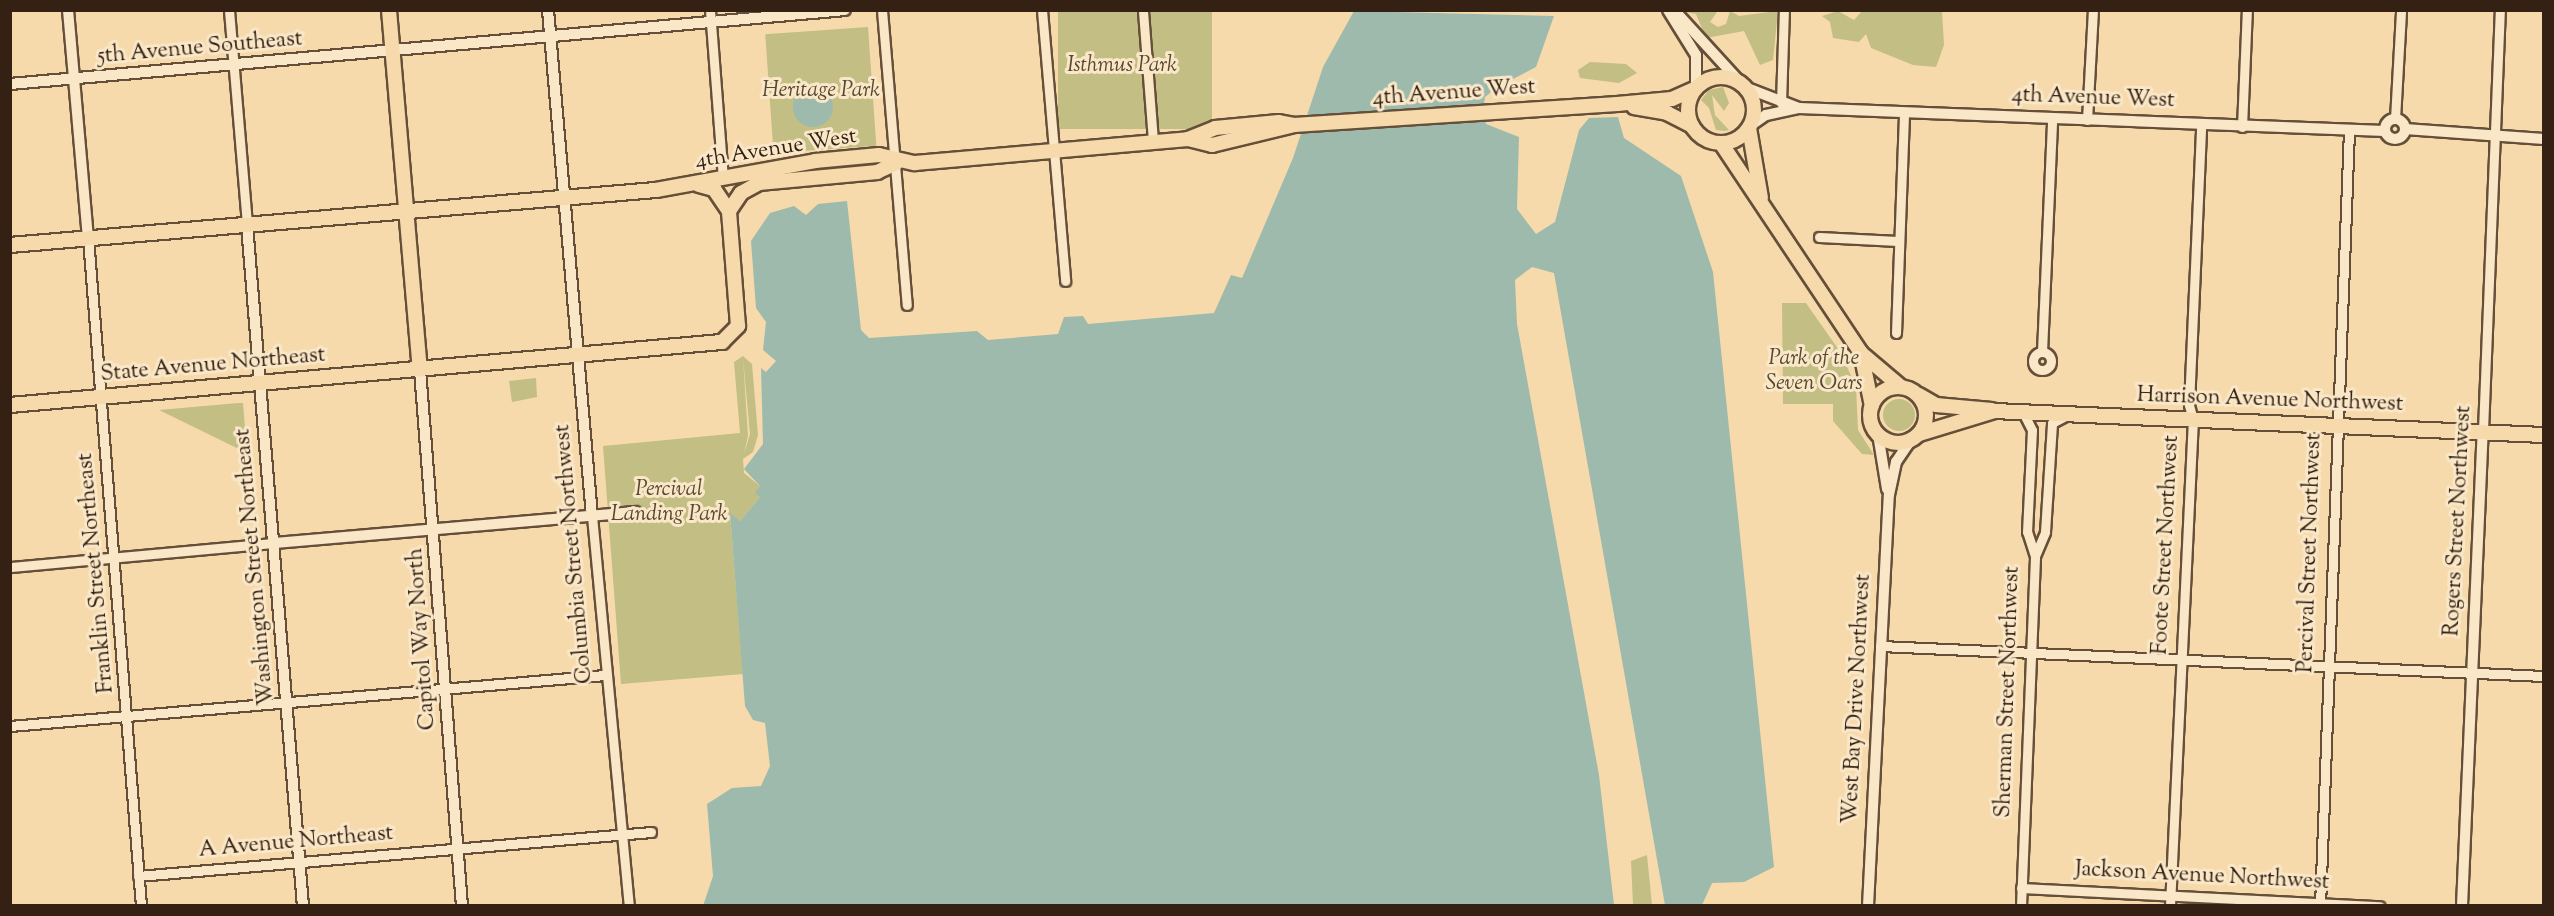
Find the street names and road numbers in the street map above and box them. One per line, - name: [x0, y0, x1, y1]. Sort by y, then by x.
- street label: 5th Avenue Southeast: [97, 27, 303, 71]
- street label: 4th Avenue West: [1372, 75, 1536, 113]
- street label: 4th Avenue West: [2011, 83, 2175, 115]
- street label: 4th Avenue West: [693, 124, 859, 176]
- street label: State Avenue Northeast: [100, 343, 326, 389]
- street label: Harrison Avenue Northwest: [2136, 383, 2404, 419]
- street label: Rogers Street Northwest: [2440, 405, 2478, 637]
- street label: Columbia Street Northwest: [551, 423, 599, 685]
- street label: Washington Street Northeast: [231, 428, 281, 706]
- street label: Percival Street Northwest: [2294, 433, 2328, 673]
- street label: Foote Street Northwest: [2148, 435, 2186, 655]
- street label: Franklin Street Northeast: [73, 452, 121, 694]
- street label: Capitol Way North: [403, 547, 443, 731]
- street label: Sherman Street Northwest: [1991, 566, 2027, 818]
- street label: West Bay Drive Northwest: [1838, 573, 1878, 825]
- street label: A Avenue Northeast: [198, 821, 394, 865]
- street label: Jackson Avenue Northwest: [2074, 857, 2330, 897]

